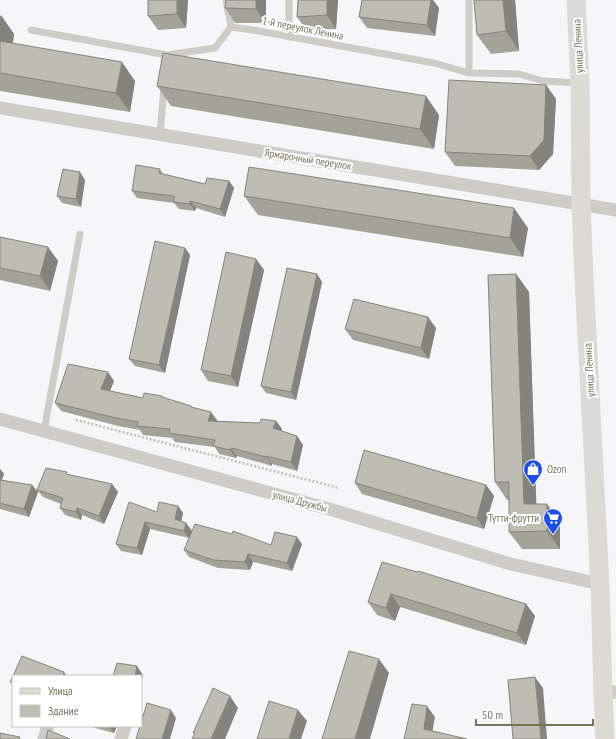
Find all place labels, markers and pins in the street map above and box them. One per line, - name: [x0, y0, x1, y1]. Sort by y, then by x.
- shop icon: Ozon: [522, 458, 544, 486]
- place label: Ozon: [547, 462, 566, 476]
- supermarket icon: Тутти-фрутти: [542, 507, 564, 535]
- place label: Тутти-фрутти: [488, 511, 539, 525]

